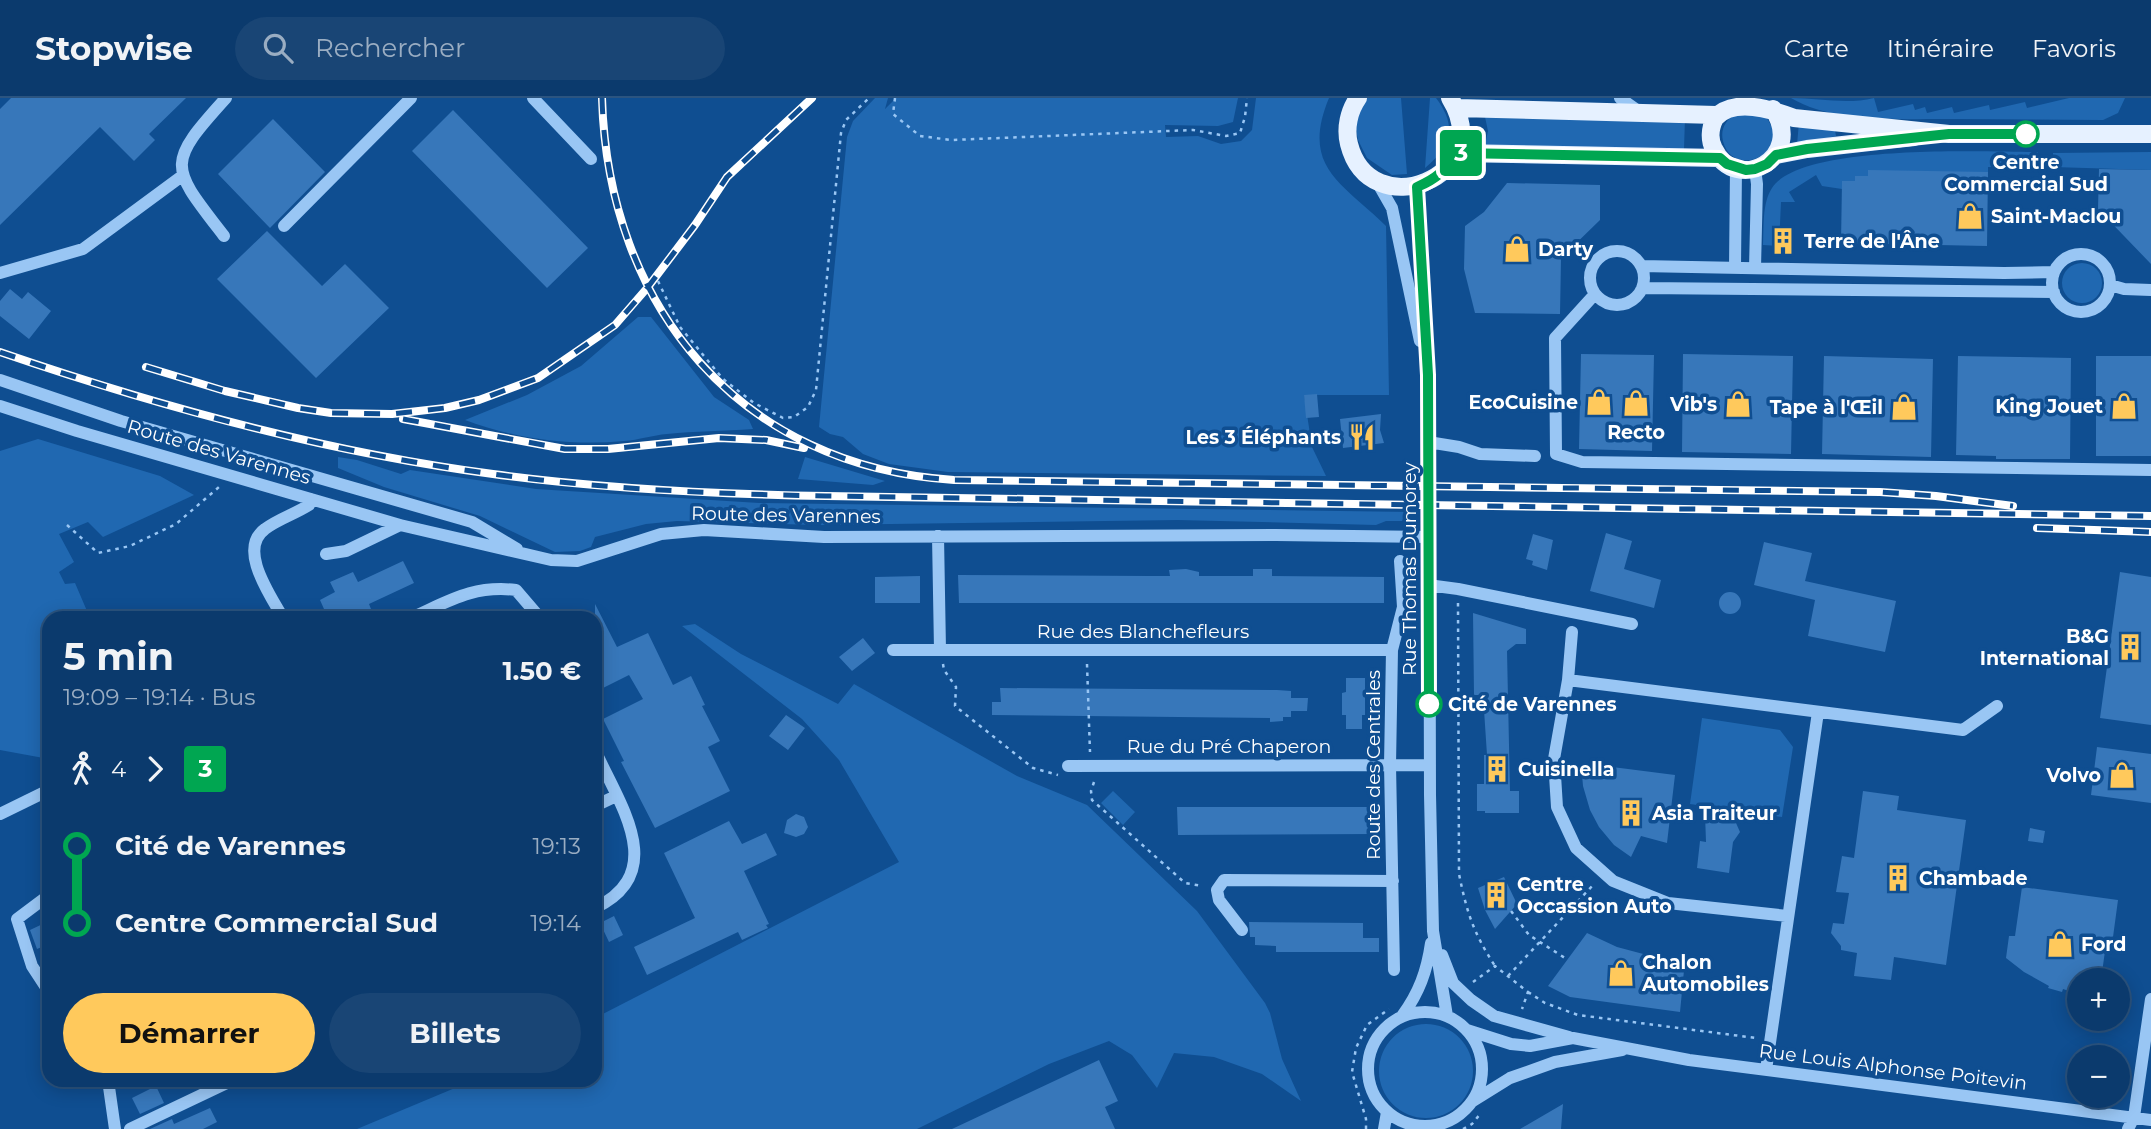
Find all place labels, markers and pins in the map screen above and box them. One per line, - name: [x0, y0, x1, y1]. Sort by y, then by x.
- marker: Centre Commercial Sud: [2013, 121, 2039, 147]
- place label: Centre Commercial Sud: [1944, 151, 2108, 196]
- shop icon: Saint-Maclou: [1955, 201, 1985, 231]
- place label: Saint-Maclou: [1991, 205, 2121, 228]
- building icon: Terre de l'Âne: [1768, 226, 1798, 256]
- place label: Terre de l'Âne: [1804, 230, 1940, 253]
- shop icon: Darty: [1502, 234, 1532, 264]
- place label: Darty: [1538, 238, 1594, 261]
- shop icon: EcoCuisine: [1584, 387, 1614, 417]
- shop icon: Recto: [1621, 388, 1651, 418]
- shop icon: Vib's: [1723, 389, 1753, 419]
- place label: EcoCuisine: [1469, 391, 1578, 414]
- shop icon: King Jouet: [2109, 391, 2139, 421]
- shop icon: Tape à l'Œil: [1889, 392, 1919, 422]
- place label: Vib's: [1669, 393, 1717, 416]
- place label: King Jouet: [1995, 395, 2103, 418]
- place label: Tape à l'Œil: [1770, 396, 1883, 419]
- place label: Recto: [1607, 421, 1665, 444]
- restaurant icon: Les 3 Éléphants: [1347, 422, 1377, 452]
- place label: Les 3 Éléphants: [1186, 426, 1341, 449]
- place label: B&G International: [1980, 625, 2109, 670]
- building icon: B&G International: [2115, 632, 2145, 662]
- marker: Cité de Varennes: [1416, 691, 1442, 717]
- place label: Cité de Varennes: [1448, 693, 1617, 716]
- building icon: Cuisinella: [1482, 754, 1512, 784]
- place label: Cuisinella: [1518, 758, 1614, 781]
- shop icon: Volvo: [2107, 760, 2137, 790]
- place label: Volvo: [2045, 764, 2101, 787]
- building icon: Asia Traiteur: [1616, 798, 1646, 828]
- place label: Asia Traiteur: [1651, 802, 1777, 825]
- building icon: Chambade: [1883, 863, 1913, 893]
- place label: Chambade: [1919, 867, 2027, 890]
- place label: Centre Occassion Auto: [1517, 873, 1672, 918]
- building icon: Centre Occassion Auto: [1481, 880, 1511, 910]
- shop icon: Ford: [2045, 929, 2075, 959]
- place label: Ford: [2081, 933, 2127, 956]
- place label: Chalon Automobiles: [1641, 951, 1769, 996]
- shop icon: Chalon Automobiles: [1606, 958, 1636, 988]

